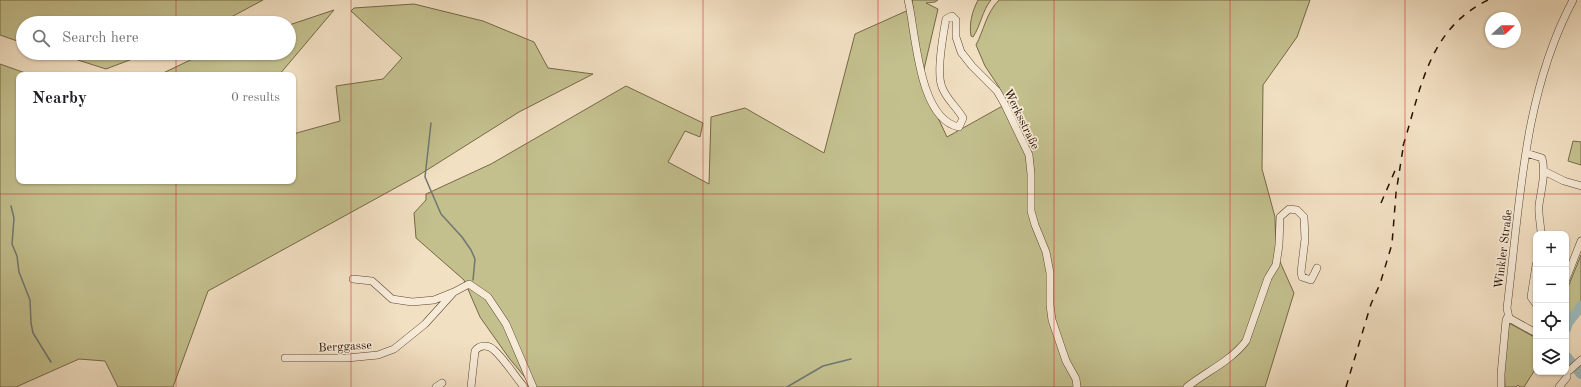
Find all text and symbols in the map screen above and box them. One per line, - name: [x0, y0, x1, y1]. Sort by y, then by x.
- north arrow: [1485, 12, 1521, 48]
- search box: [16, 16, 296, 60]
- icon: search: [30, 27, 52, 49]
- text: Search here: [62, 31, 139, 46]
- street label: Werksstraße: [1001, 87, 1041, 152]
- text: Nearby: [32, 90, 87, 107]
- text: 0 results: [231, 91, 280, 104]
- street label: Winkler Straße: [1493, 208, 1515, 289]
- map controls: [1533, 231, 1569, 375]
- button: +: [1533, 231, 1569, 267]
- button: −: [1533, 267, 1569, 303]
- button: locate: [1533, 303, 1569, 339]
- button: layers: [1533, 339, 1569, 375]
- street label: Berggasse: [318, 340, 373, 354]

